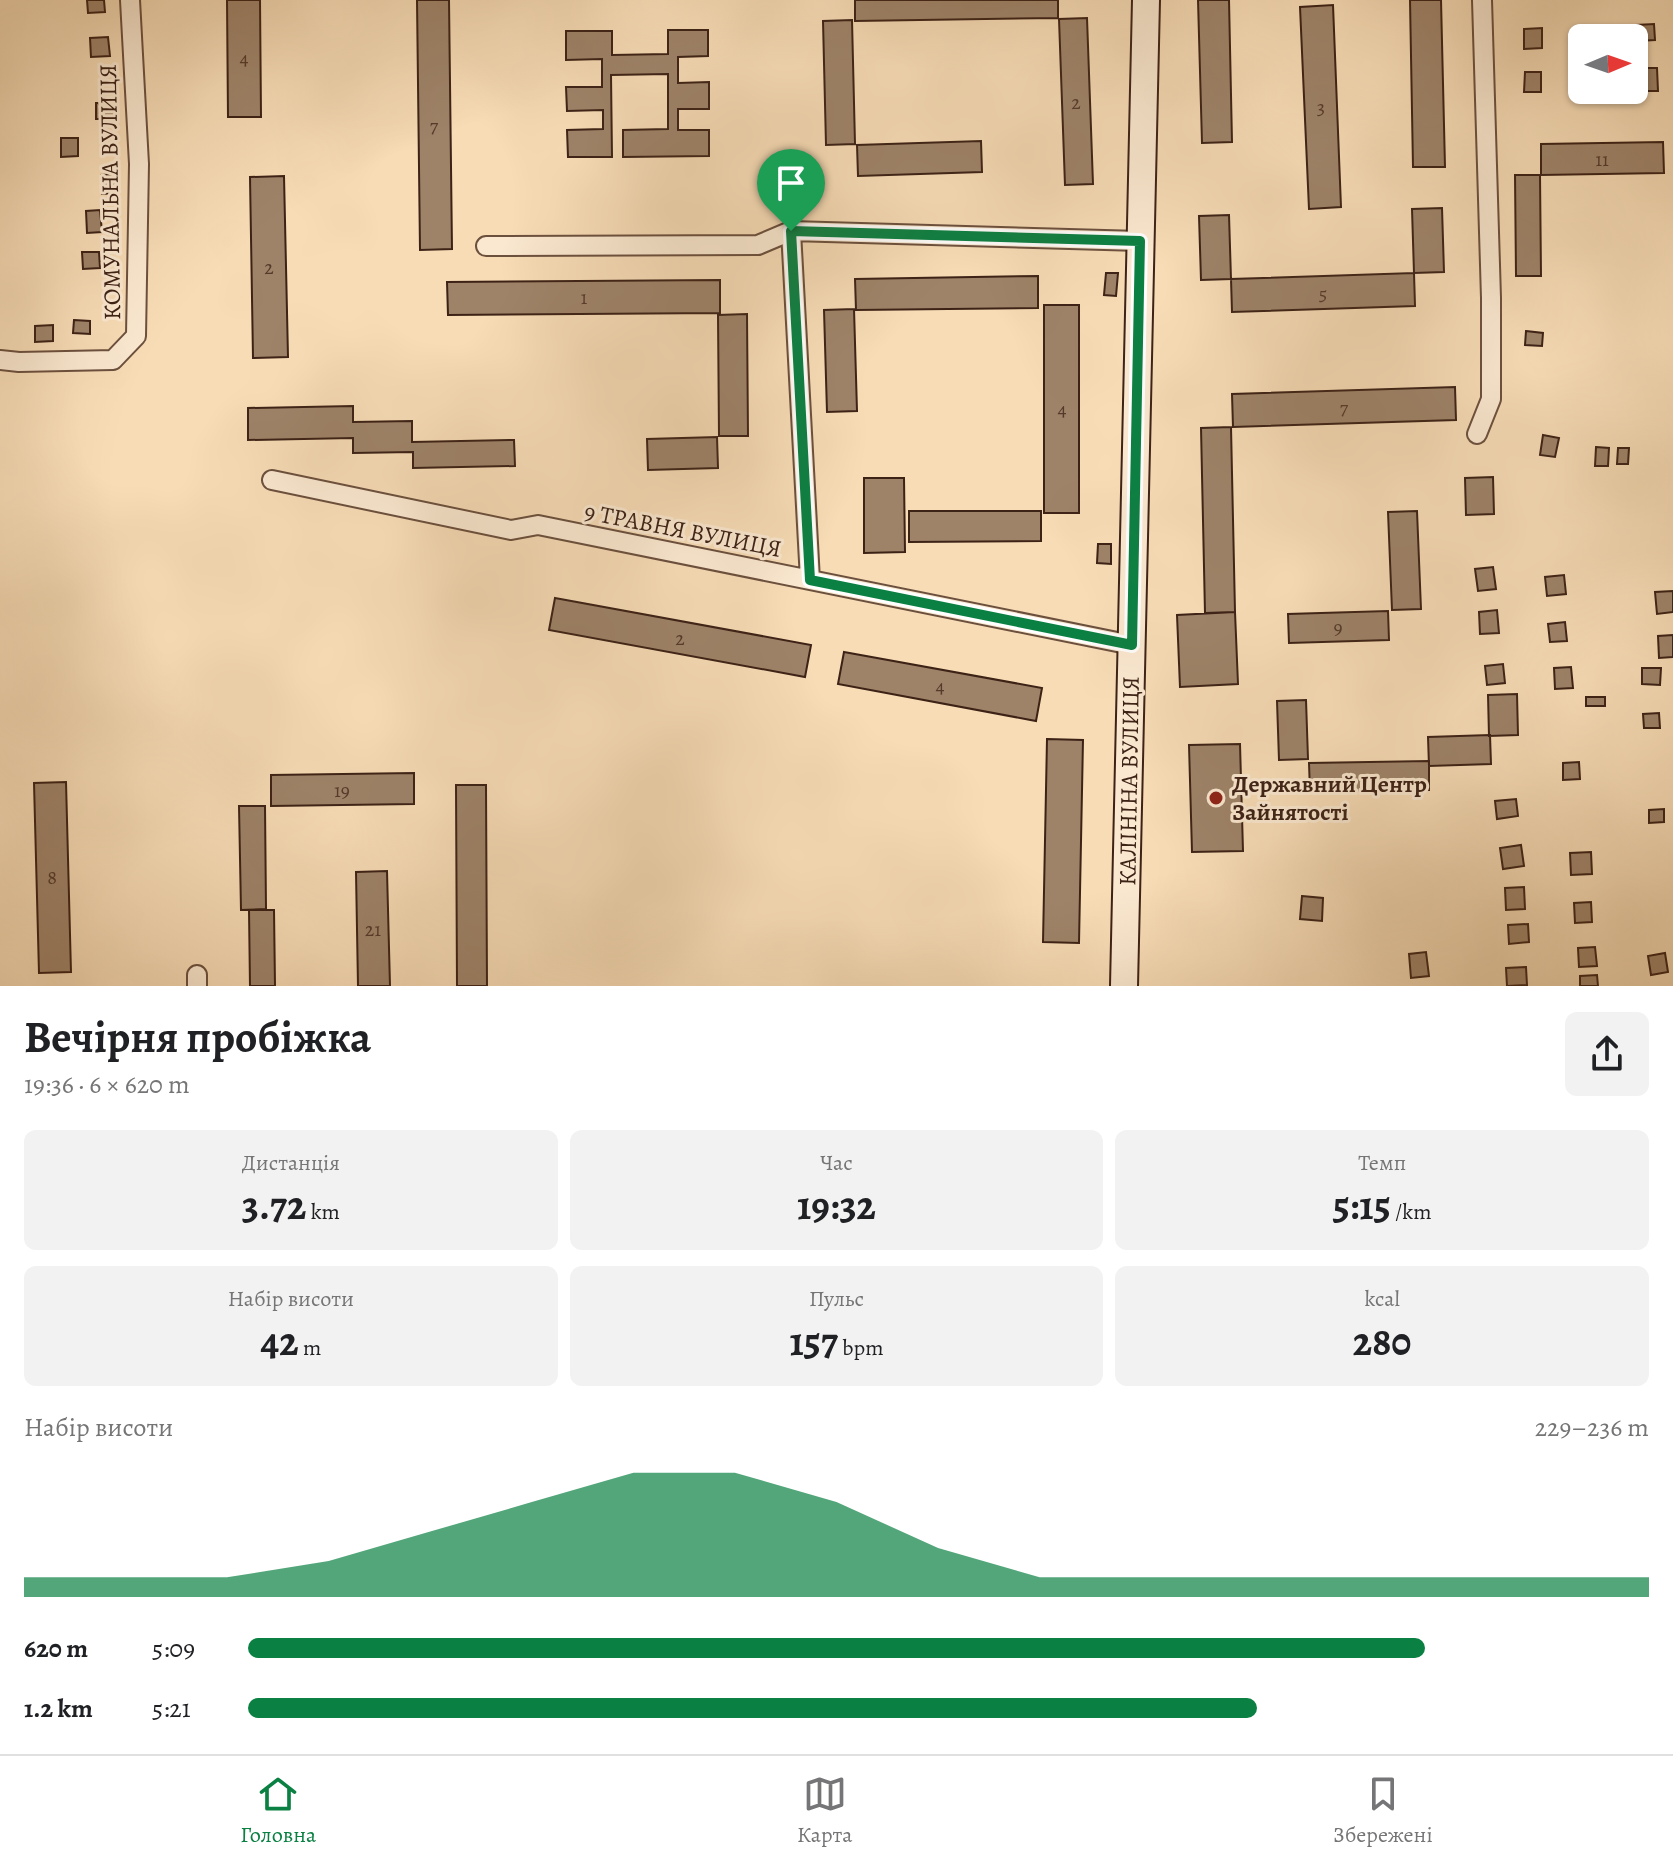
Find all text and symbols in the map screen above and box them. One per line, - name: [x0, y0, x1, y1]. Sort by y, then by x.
- north arrow: [1568, 24, 1648, 104]
- map controls: [1568, 24, 1648, 104]
- house number: 4: [239, 45, 249, 72]
- street label: КОМУНАЛЬНА ВУЛИЦЯ: [92, 64, 128, 320]
- house number: 2: [1071, 89, 1081, 116]
- house number: 3: [1317, 94, 1325, 121]
- house number: 7: [430, 112, 439, 139]
- house number: 11: [1595, 146, 1609, 173]
- pin: [757, 149, 825, 231]
- icon: arrive: [769, 161, 813, 205]
- house number: 2: [264, 254, 274, 281]
- house number: 5: [1319, 280, 1327, 307]
- house number: 1: [581, 284, 588, 311]
- house number: 7: [1340, 394, 1349, 421]
- house number: 4: [1057, 396, 1067, 423]
- street label: 9 ТРАВНЯ ВУЛИЦЯ: [582, 495, 784, 565]
- house number: 9: [1333, 614, 1343, 641]
- house number: 2: [675, 625, 685, 652]
- house number: 4: [935, 673, 945, 700]
- street label: КАЛІНІНА ВУЛИЦЯ: [1111, 676, 1147, 886]
- place label: Державний Центр Зайнятості: [1232, 768, 1427, 828]
- house number: 19: [334, 777, 350, 804]
- marker: Державний Центр Зайнятості: [1207, 789, 1225, 807]
- house number: 8: [47, 864, 57, 891]
- house number: 21: [365, 916, 381, 943]
- text: Вечірня пробіжка: [24, 1007, 371, 1067]
- button: share: [1565, 1012, 1649, 1096]
- text: 19:36 · 6 × 620 m: [24, 1067, 190, 1102]
- text: Дистанція: [242, 1148, 340, 1178]
- text: Час: [820, 1148, 853, 1178]
- text: Темп: [1358, 1148, 1406, 1178]
- text: 3.72: [242, 1178, 306, 1233]
- text: 19:32: [797, 1178, 876, 1233]
- text: 5:15: [1333, 1178, 1391, 1233]
- text: km: [306, 1197, 340, 1227]
- text: /km: [1391, 1197, 1432, 1227]
- text: Набір висоти: [228, 1284, 354, 1314]
- text: Пульс: [809, 1284, 864, 1314]
- text: kcal: [1365, 1284, 1400, 1314]
- text: 42: [260, 1314, 299, 1369]
- text: 157: [790, 1314, 838, 1369]
- text: 280: [1353, 1314, 1411, 1369]
- text: m: [299, 1333, 321, 1363]
- text: bpm: [838, 1333, 883, 1363]
- text: Набір висоти: [24, 1410, 173, 1445]
- text: 229–236 m: [1535, 1410, 1649, 1445]
- text: 620 m: [24, 1631, 88, 1666]
- text: 5:09: [152, 1631, 195, 1666]
- text: 1.2 km: [24, 1691, 93, 1726]
- text: 5:21: [152, 1691, 191, 1726]
- tab: Головна: [240, 1772, 316, 1850]
- tab: Карта: [797, 1772, 852, 1850]
- tab: Збережені: [1333, 1772, 1433, 1850]

